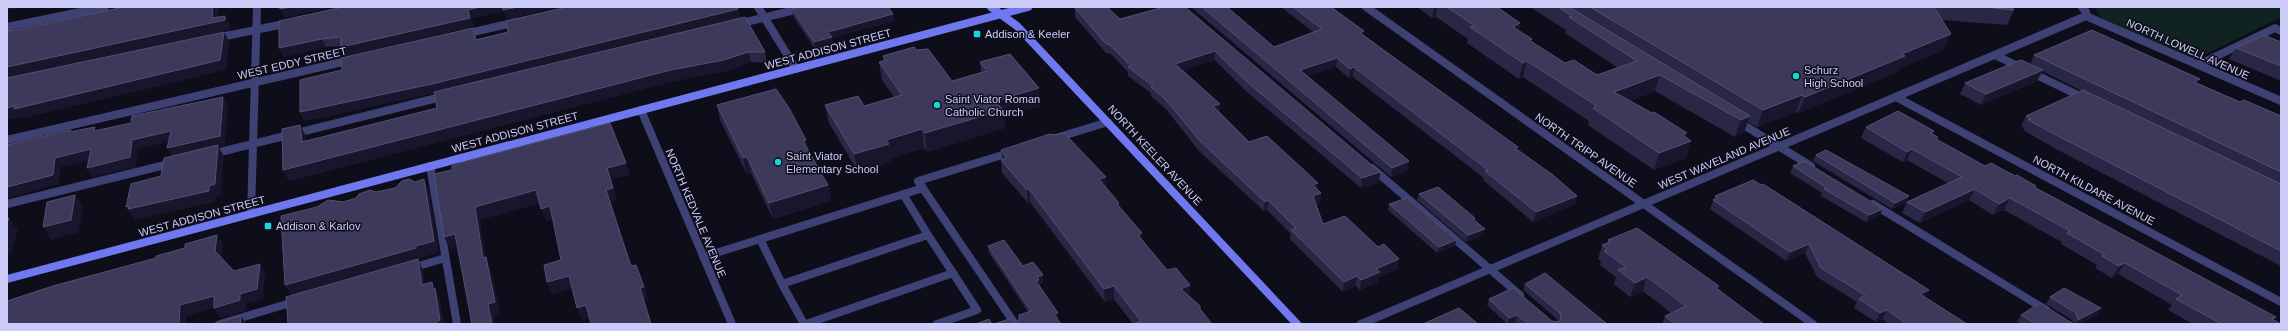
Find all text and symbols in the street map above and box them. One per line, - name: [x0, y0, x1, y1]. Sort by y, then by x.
- street label: NORTH LOWELL AVENUE: [2125, 16, 2251, 82]
- street label: WEST ADDISON STREET: [763, 26, 893, 72]
- place label: Addison & Keeler: [985, 28, 1070, 40]
- marker: Addison & Keeler: [972, 29, 982, 39]
- street label: WEST EDDY STREET: [236, 45, 348, 81]
- place label: Schurz High School: [1804, 64, 1863, 89]
- marker: Schurz High School: [1791, 71, 1801, 81]
- place label: Saint Viator Roman Catholic Church: [945, 93, 1040, 118]
- marker: Saint Viator Roman Catholic Church: [932, 100, 942, 110]
- street label: NORTH KEELER AVENUE: [1106, 103, 1204, 207]
- street label: WEST ADDISON STREET: [450, 109, 580, 155]
- street label: NORTH TRIPP AVENUE: [1533, 110, 1639, 190]
- street label: WEST WAVELAND AVENUE: [1656, 125, 1792, 191]
- street label: NORTH KEDVALE AVENUE: [663, 147, 729, 279]
- place label: Saint Viator Elementary School: [786, 150, 878, 175]
- street label: NORTH KILDARE AVENUE: [2031, 153, 2157, 227]
- marker: Saint Viator Elementary School: [773, 157, 783, 167]
- street label: WEST ADDISON STREET: [137, 193, 267, 239]
- place label: Addison & Karlov: [276, 220, 361, 232]
- marker: Addison & Karlov: [263, 221, 273, 231]

